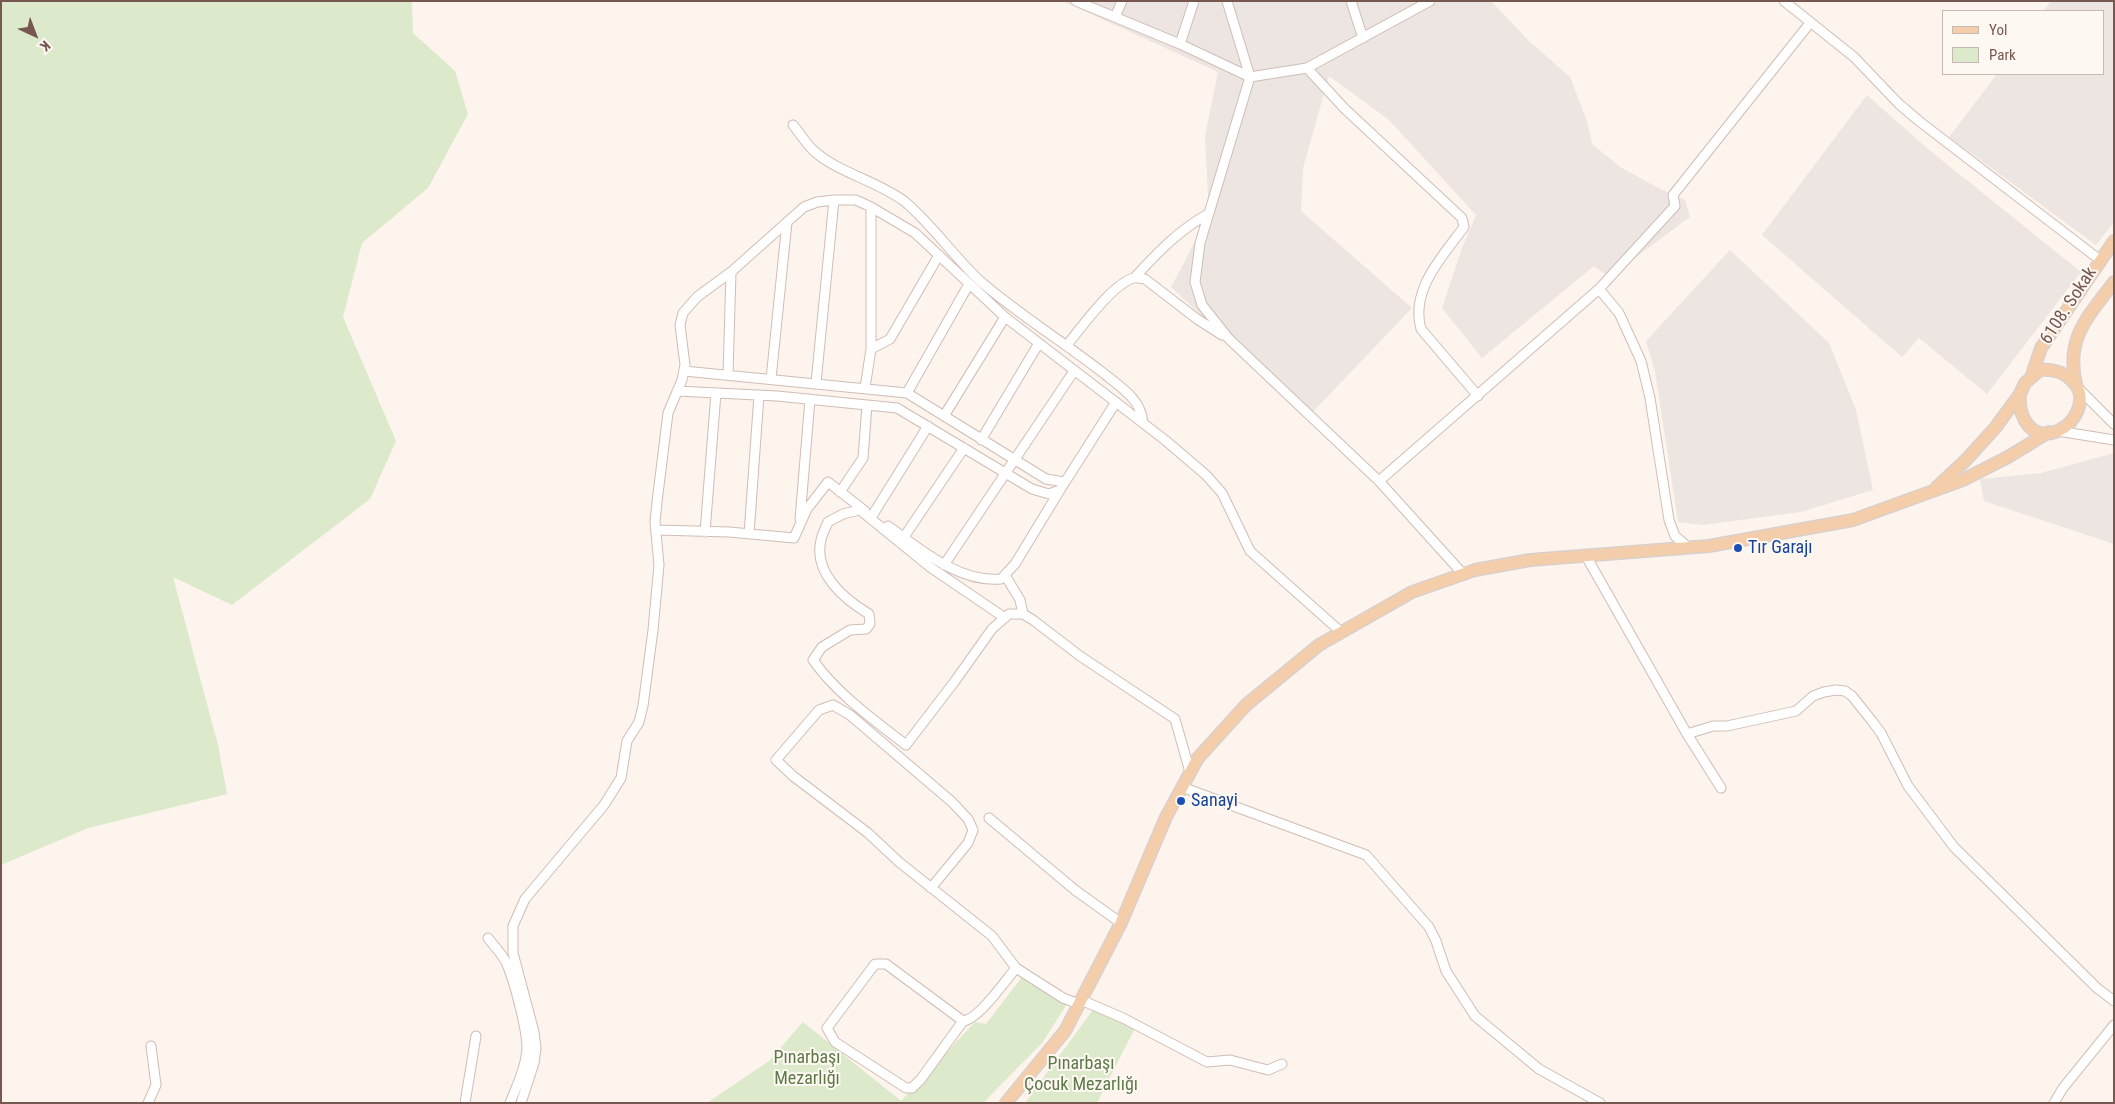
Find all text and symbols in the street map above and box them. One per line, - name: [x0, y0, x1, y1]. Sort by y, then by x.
- north arrow: [10, 10, 60, 60]
- legend: [1942, 10, 2105, 75]
- text: Yol: [1989, 21, 2007, 39]
- text: K: [37, 37, 54, 54]
- text: Park: [1989, 46, 2016, 64]
- street label: 6108. Sokak: [2036, 263, 2102, 349]
- place label: Tır Garajı: [1748, 537, 1813, 559]
- marker: Tır Garajı: [1732, 542, 1744, 554]
- place label: Sanayi: [1191, 790, 1238, 812]
- marker: Sanayi: [1175, 795, 1187, 807]
- park label: Pınarbaşı Mezarlığı: [774, 1047, 840, 1090]
- park label: Pınarbaşı Çocuk Mezarlığı: [1024, 1053, 1138, 1096]

